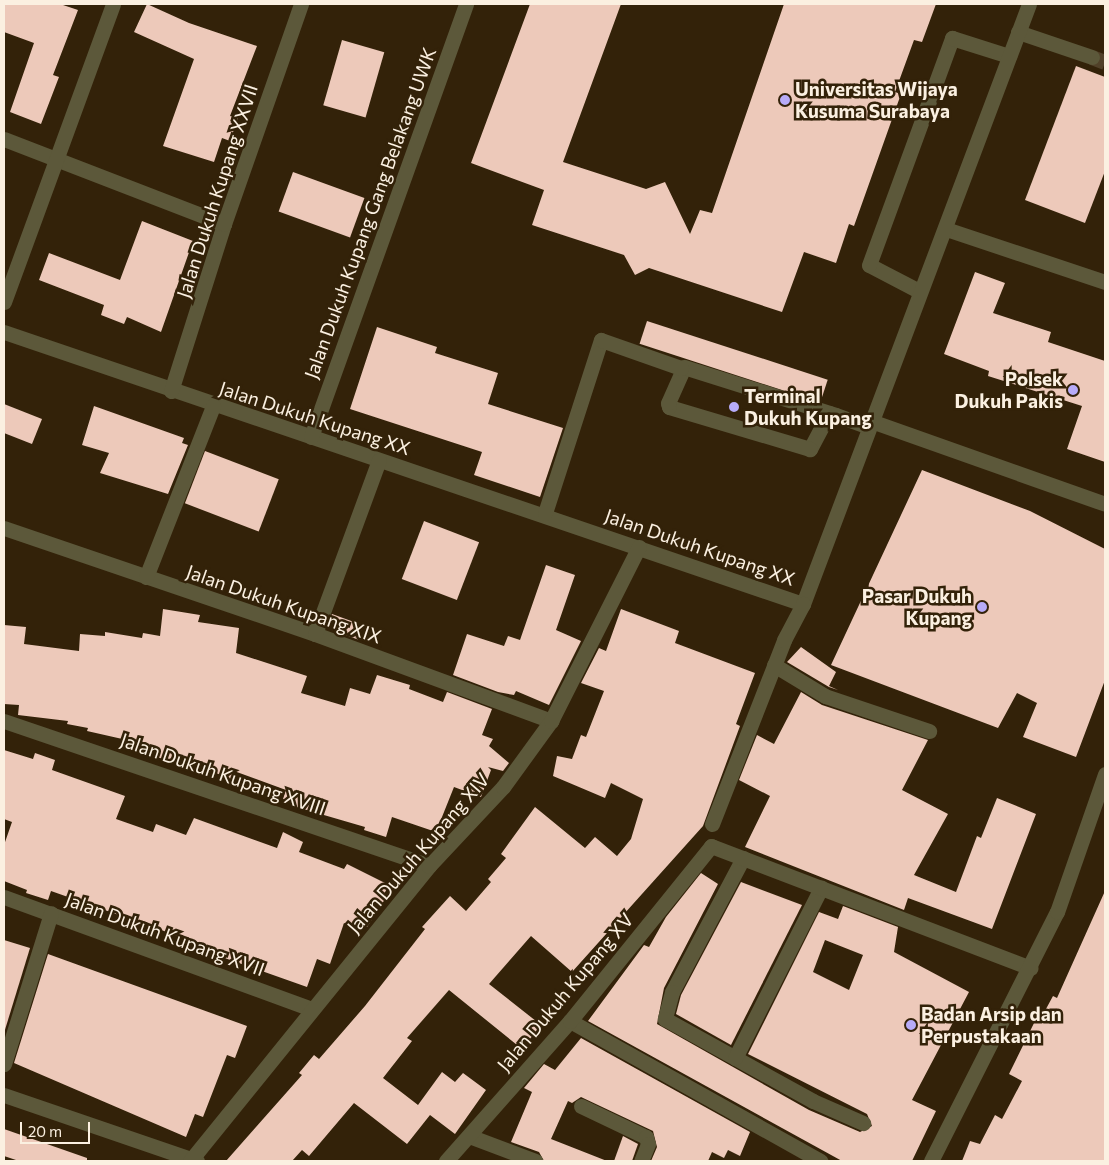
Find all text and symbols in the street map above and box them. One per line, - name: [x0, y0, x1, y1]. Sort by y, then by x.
- street label: Jalan Dukuh Kupang Gang Belakang UWK: [299, 44, 441, 382]
- place label: Universitas Wijaya Kusuma Surabaya: [795, 78, 958, 122]
- street label: Jalan Dukuh Kupang XXVII: [172, 81, 262, 301]
- marker: Universitas Wijaya Kusuma Surabaya: [779, 94, 791, 106]
- place label: Polsek Dukuh Pakis: [954, 368, 1063, 412]
- street label: Jalan Dukuh Kupang XX: [217, 376, 413, 460]
- marker: Polsek Dukuh Pakis: [1067, 384, 1079, 396]
- place label: Terminal Dukuh Kupang: [744, 385, 872, 429]
- marker: Terminal Dukuh Kupang: [728, 401, 740, 413]
- street label: Jalan Dukuh Kupang XX: [602, 504, 798, 590]
- street label: Jalan Dukuh Kupang XIX: [183, 560, 385, 648]
- place label: Pasar Dukuh Kupang: [862, 585, 972, 629]
- marker: Pasar Dukuh Kupang: [976, 601, 988, 613]
- street label: Jalan Dukuh Kupang XVIII: [117, 728, 329, 820]
- street label: Jalan Dukuh Kupang XIV: [342, 768, 494, 938]
- street label: Jalan Dukuh Kupang XVII: [62, 887, 268, 981]
- street label: Jalan Dukuh Kupang XV: [492, 908, 638, 1076]
- place label: Badan Arsip dan Perpustakaan: [921, 1003, 1062, 1047]
- marker: Badan Arsip dan Perpustakaan: [905, 1019, 917, 1031]
- scale bar: [22, 1112, 92, 1144]
- text: 20 m: [28, 1122, 62, 1140]

